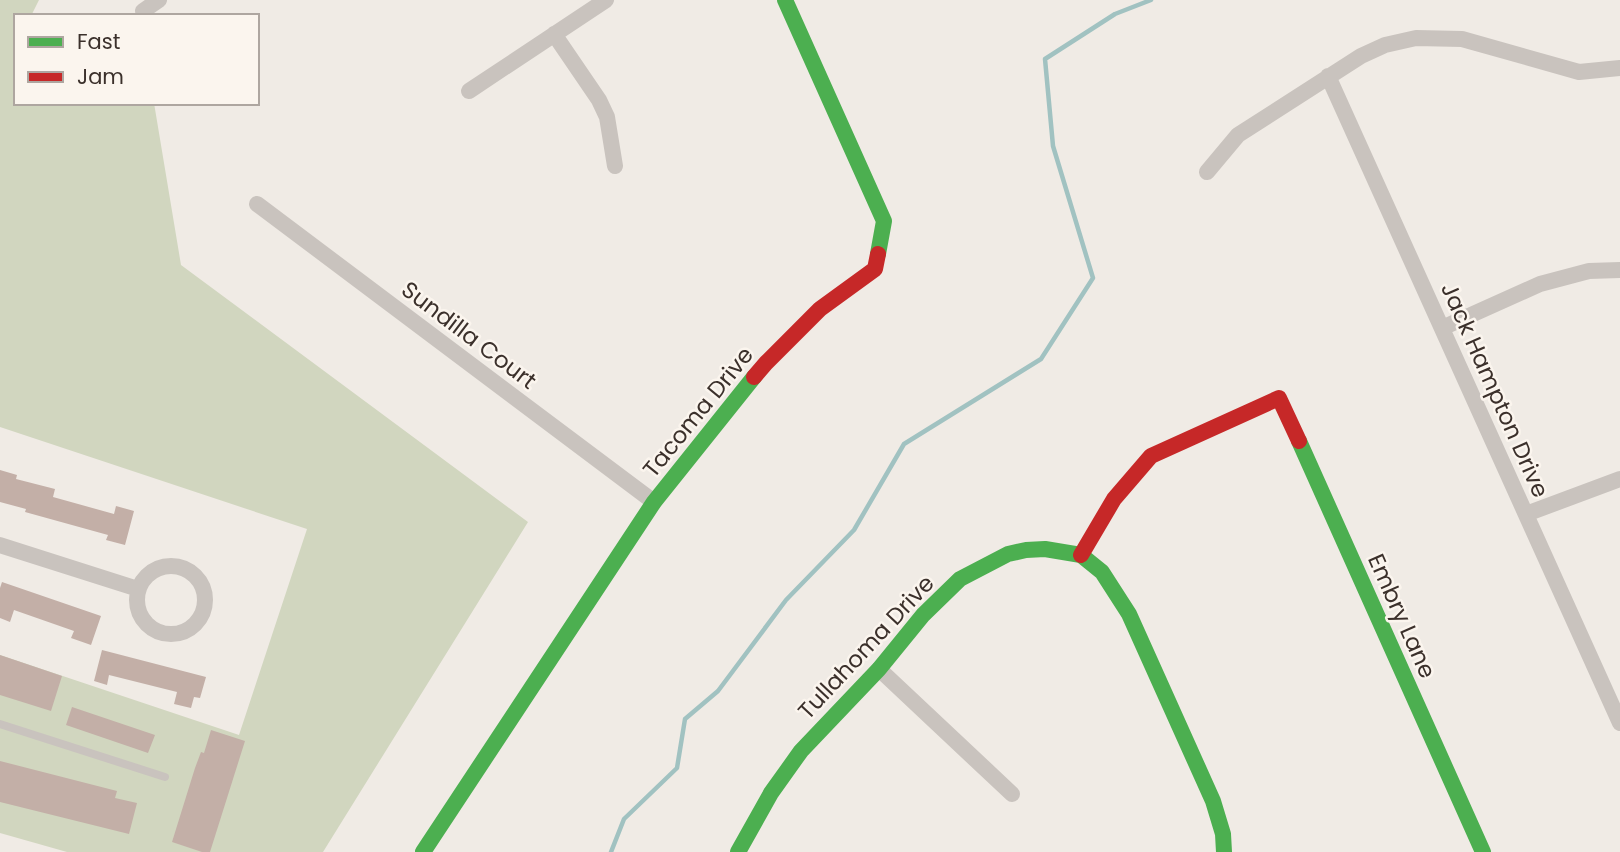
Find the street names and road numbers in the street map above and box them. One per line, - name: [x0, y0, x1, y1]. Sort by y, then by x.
- street label: Sundilla Court: [395, 274, 543, 396]
- street label: Jack Hampton Drive: [1433, 278, 1557, 502]
- street label: Tacoma Drive: [635, 340, 761, 484]
- street label: Embry Lane: [1360, 549, 1444, 683]
- street label: Tullahoma Drive: [791, 568, 941, 726]

